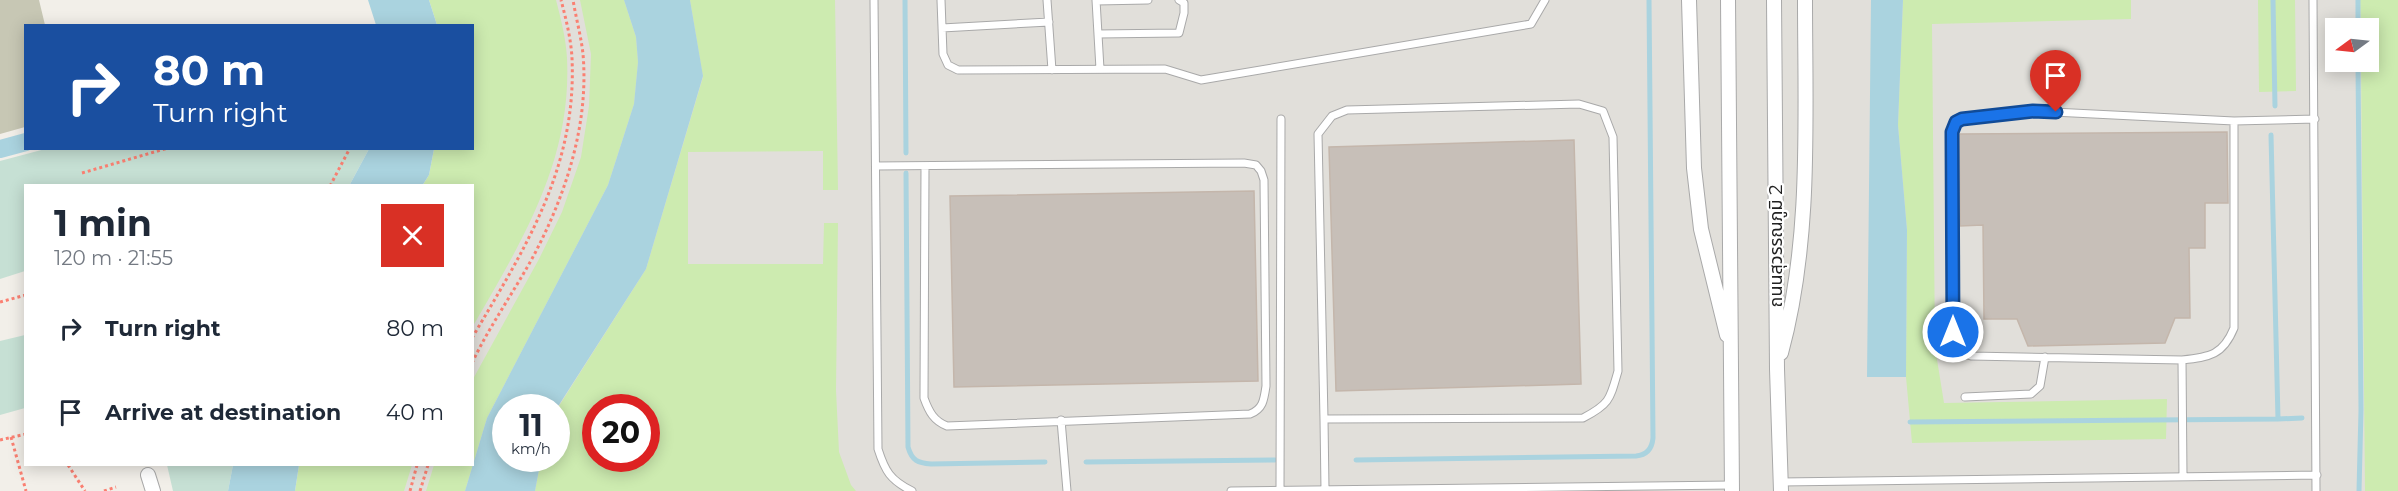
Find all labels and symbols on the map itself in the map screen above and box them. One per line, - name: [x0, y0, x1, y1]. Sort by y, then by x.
- north arrow: [2325, 18, 2379, 72]
- pin: [2030, 50, 2081, 112]
- street label: ถนนสุวรรณภูมิ 2: [1765, 185, 1788, 307]
- position arrow: [1921, 300, 1985, 364]
- speed limit sign: 20: [582, 394, 660, 472]

